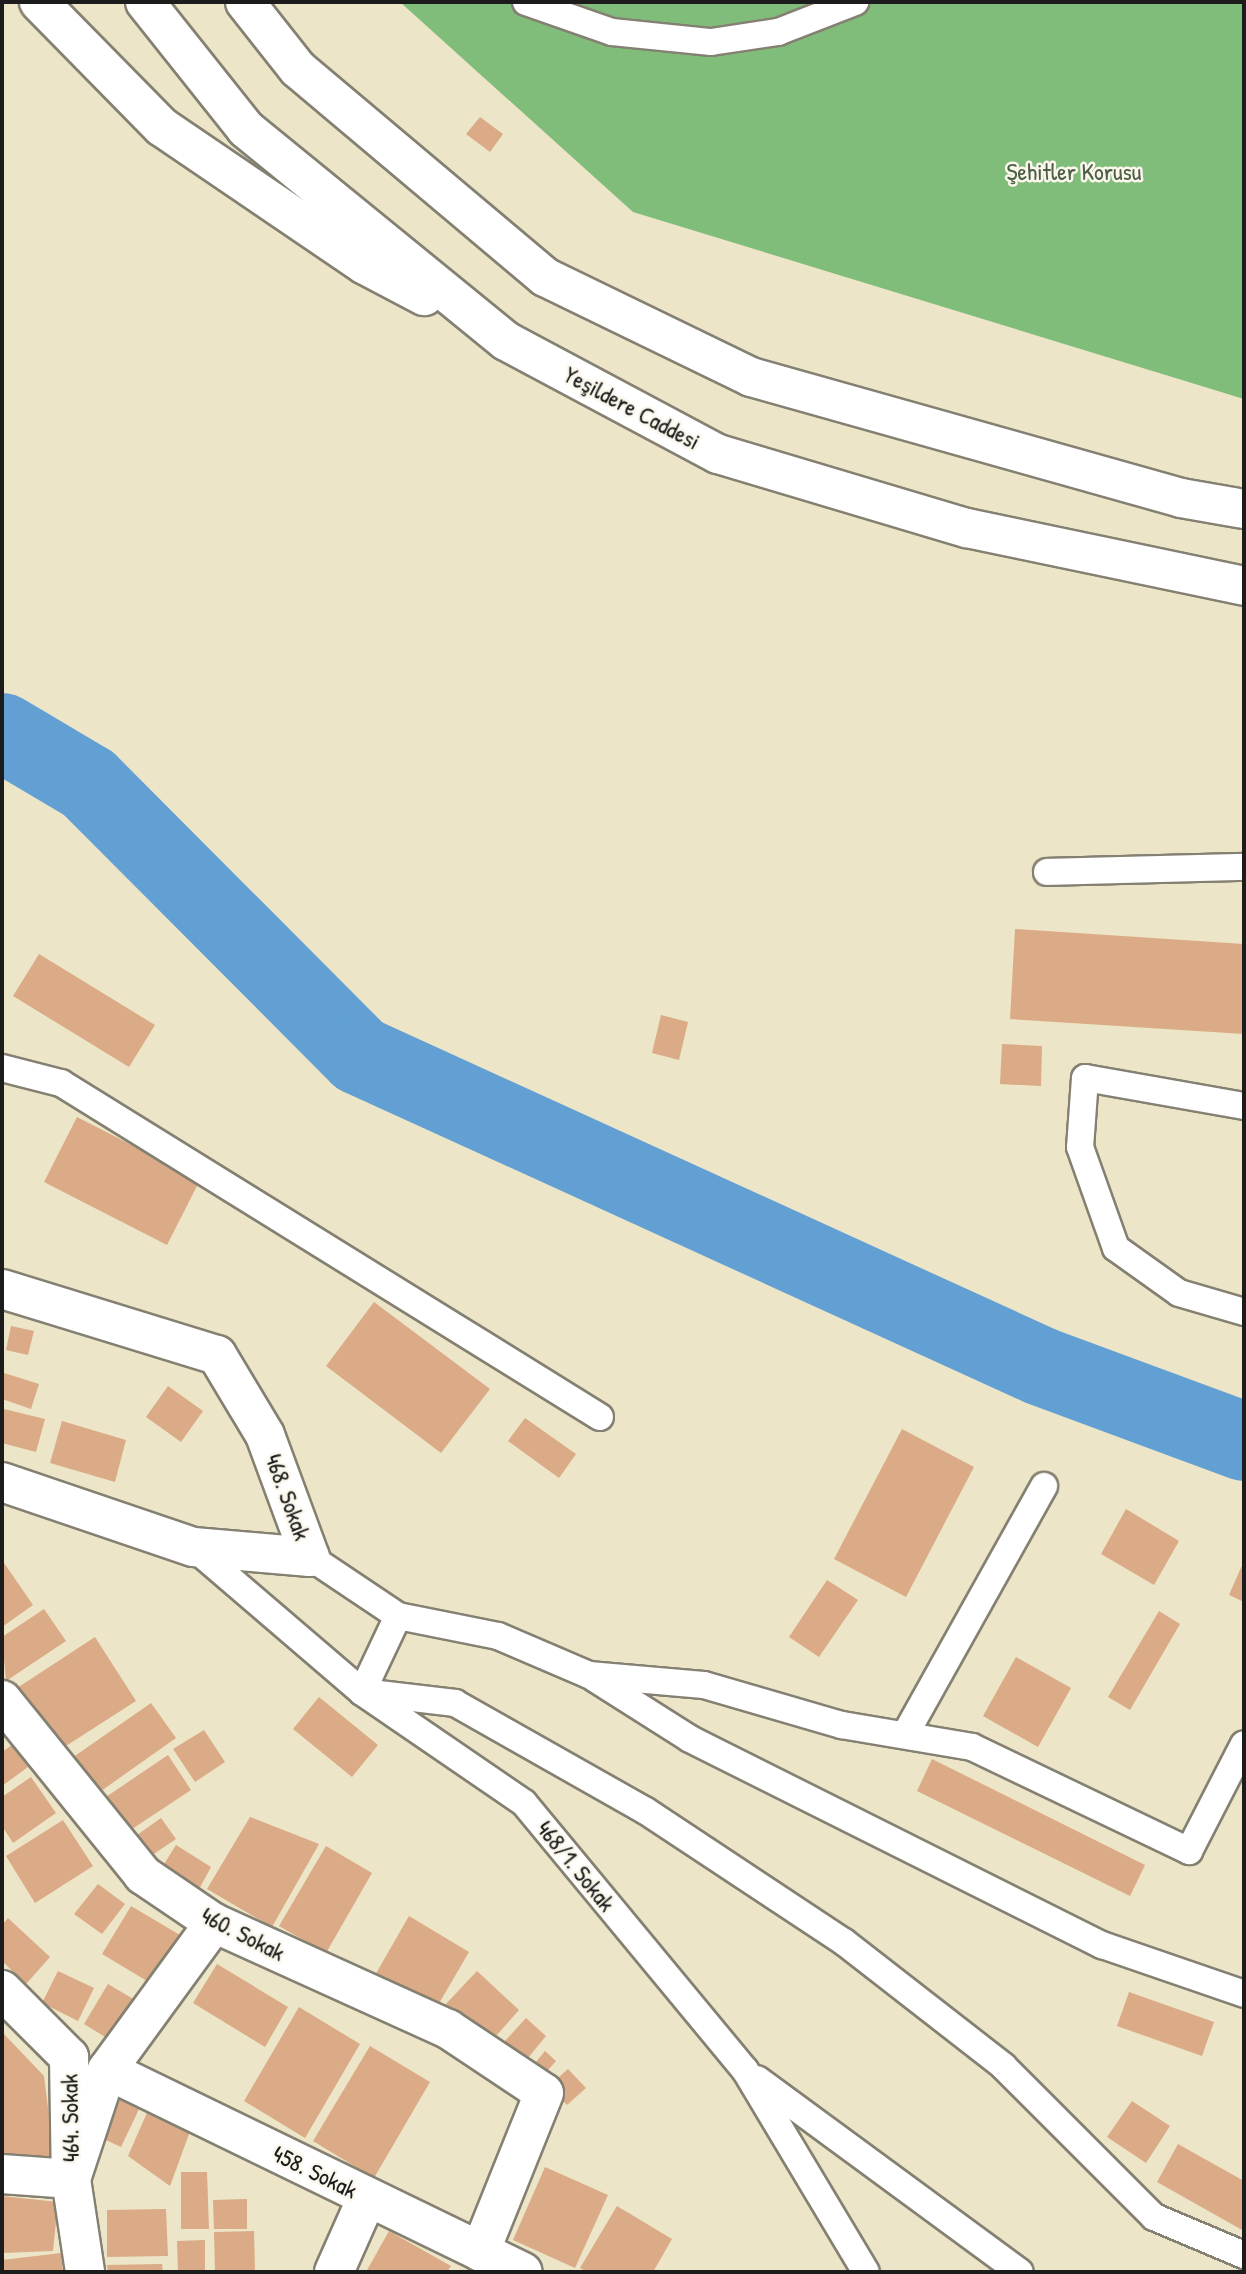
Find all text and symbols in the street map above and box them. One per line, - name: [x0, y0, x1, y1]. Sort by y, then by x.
- park label: Şehitler Korusu: [1007, 158, 1141, 186]
- street label: Yeşildere Caddesi: [559, 360, 705, 456]
- street label: 468. Sokak: [259, 1450, 317, 1544]
- street label: 468/1. Sokak: [531, 1815, 621, 1917]
- street label: 460. Sokak: [196, 1901, 290, 1967]
- street label: 464. Sokak: [55, 2074, 85, 2162]
- street label: 458. Sokak: [268, 2139, 362, 2205]

